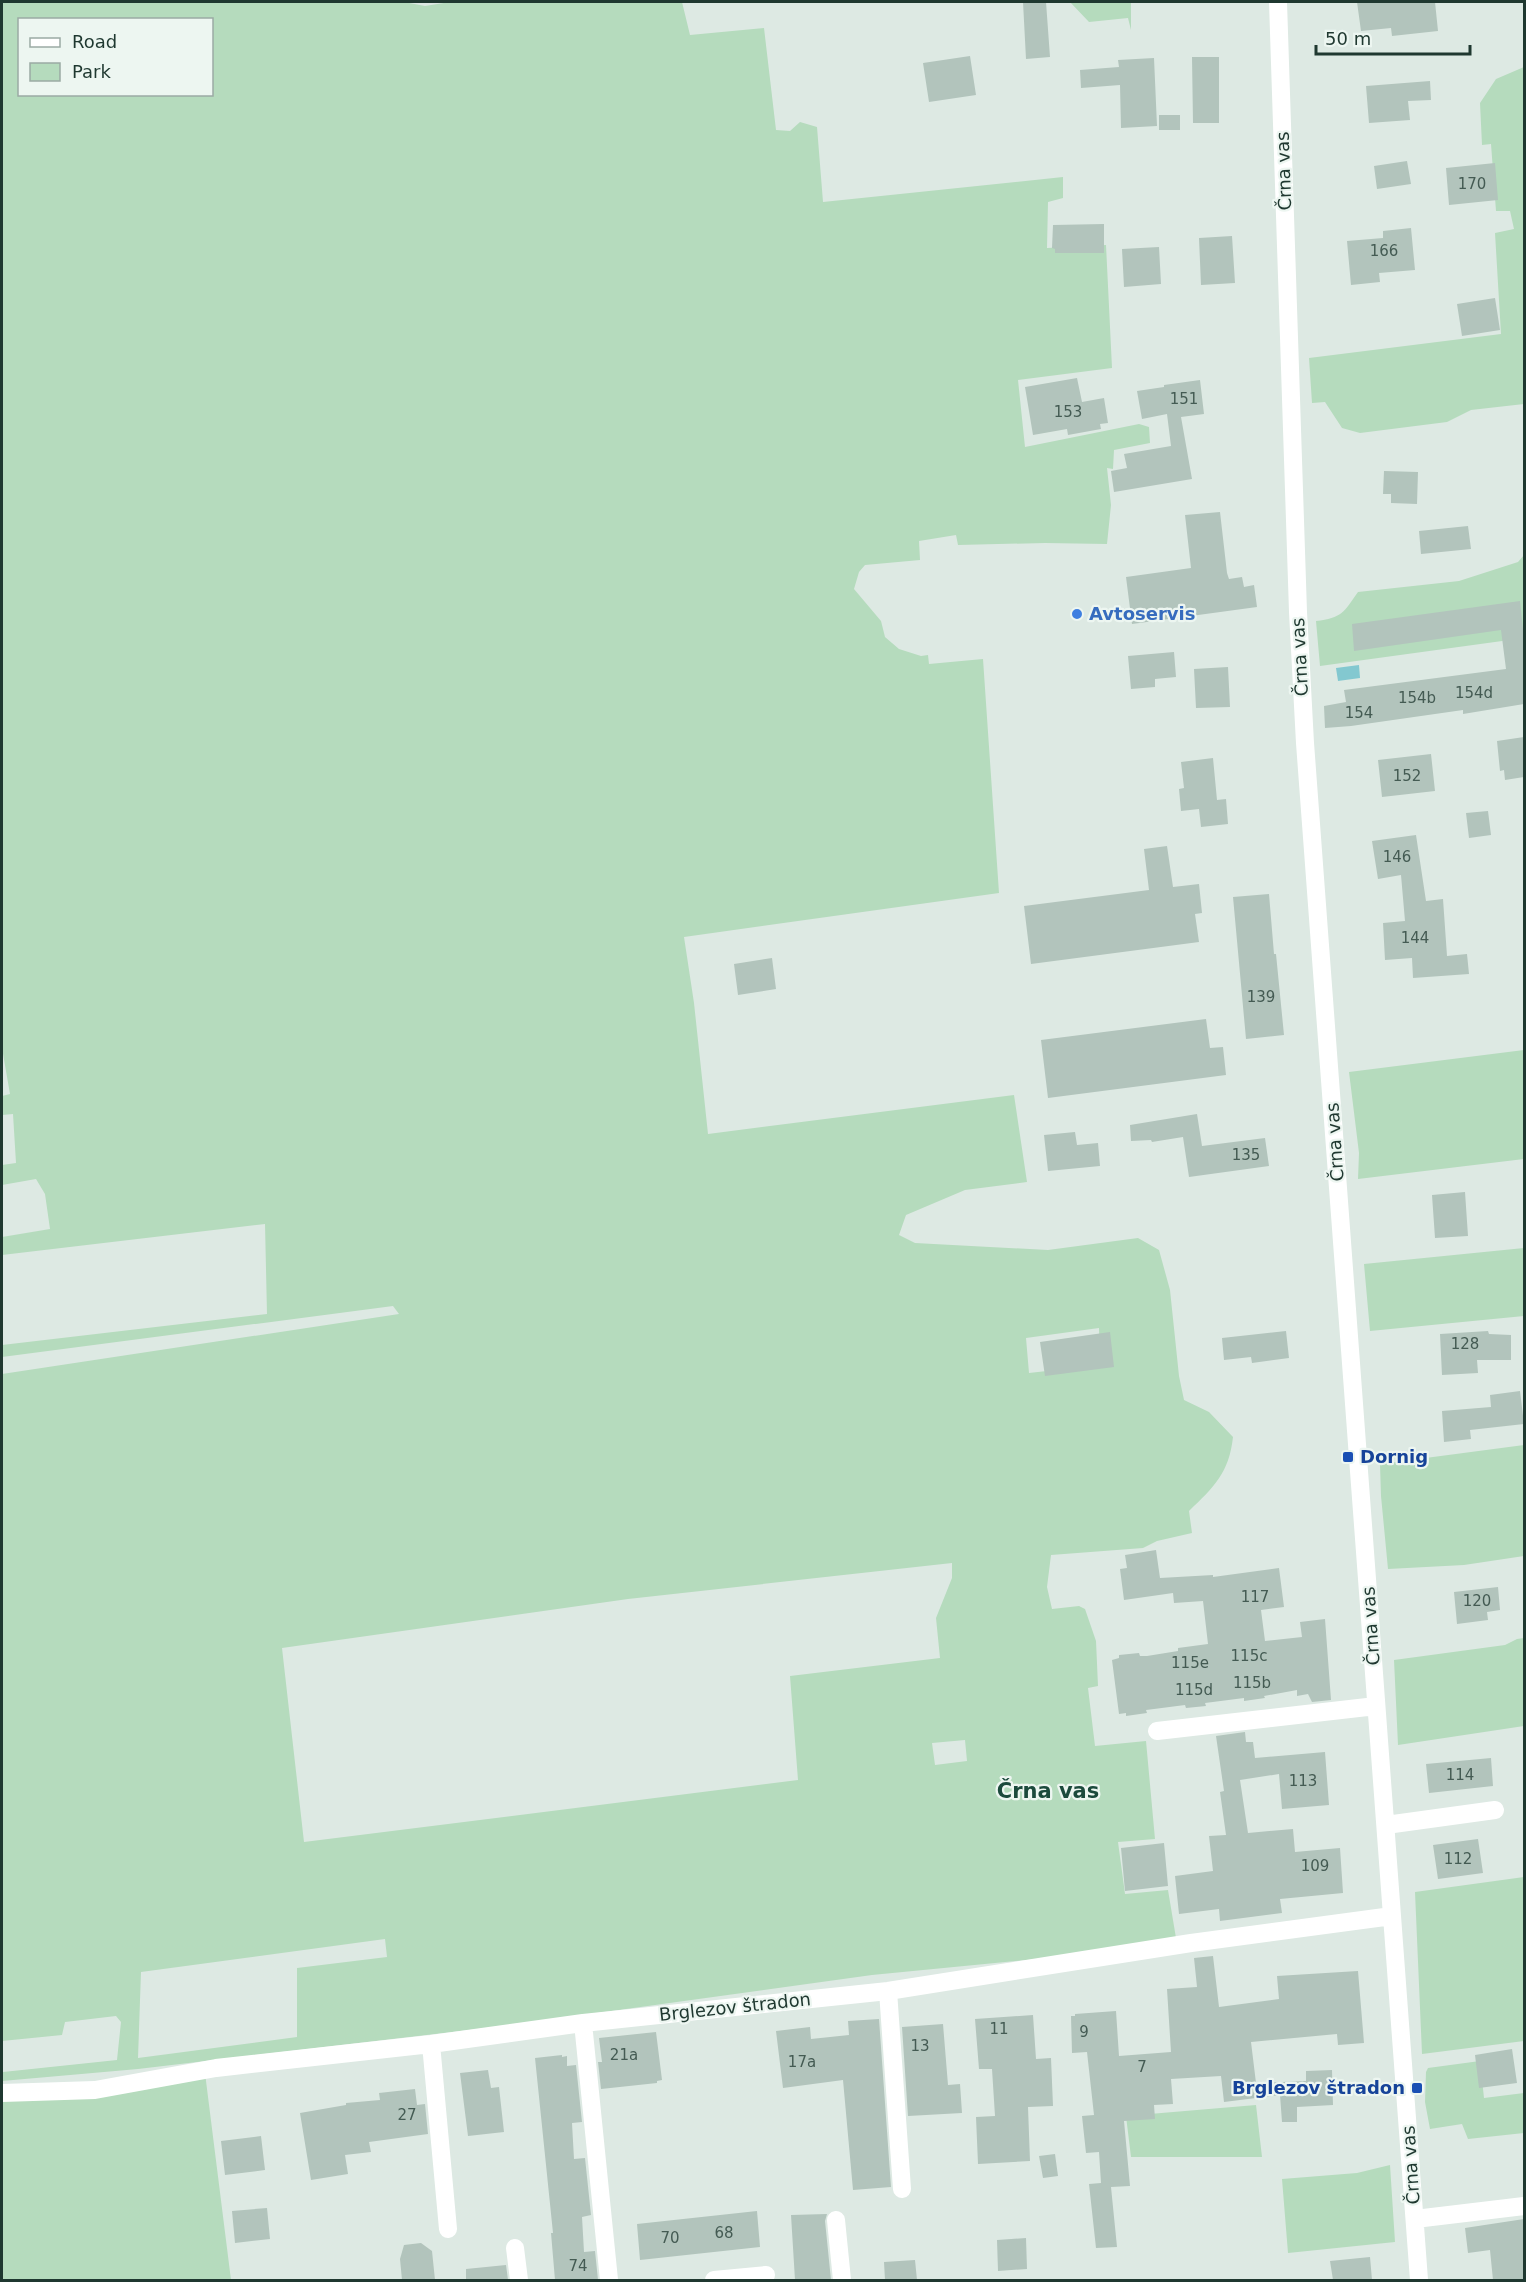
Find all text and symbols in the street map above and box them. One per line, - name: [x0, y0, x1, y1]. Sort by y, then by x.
- legend: [18, 18, 213, 96]
- scale bar: [1316, 18, 1470, 56]
- text: 50 m: [1325, 28, 1371, 49]
- text: Road: [72, 31, 117, 52]
- text: Park: [72, 61, 111, 82]
- street label: Črna vas: [1272, 131, 1295, 211]
- house number: 170: [1458, 175, 1486, 193]
- house number: 166: [1370, 242, 1398, 260]
- house number: 151: [1170, 390, 1198, 408]
- house number: 153: [1054, 403, 1082, 421]
- place label: Avtoservis: [1089, 603, 1195, 624]
- marker: Avtoservis: [1070, 607, 1084, 621]
- street label: Črna vas: [1287, 617, 1312, 697]
- house number: 154d: [1455, 684, 1493, 702]
- house number: 154b: [1398, 689, 1436, 707]
- house number: 154: [1345, 704, 1373, 722]
- house number: 152: [1393, 767, 1421, 785]
- house number: 146: [1383, 848, 1411, 866]
- house number: 144: [1401, 929, 1429, 947]
- house number: 139: [1247, 988, 1275, 1006]
- street label: Črna vas: [1321, 1102, 1348, 1182]
- house number: 135: [1232, 1146, 1260, 1164]
- house number: 128: [1451, 1335, 1479, 1353]
- place label: Dornig: [1360, 1446, 1428, 1467]
- marker: Dornig: [1341, 1450, 1355, 1464]
- street label: Črna vas: [1357, 1586, 1384, 1666]
- house number: 117: [1241, 1588, 1269, 1606]
- house number: 120: [1463, 1592, 1491, 1610]
- house number: 115c: [1231, 1647, 1267, 1665]
- house number: 115e: [1171, 1654, 1209, 1672]
- house number: 115b: [1233, 1674, 1271, 1692]
- house number: 115d: [1175, 1681, 1213, 1699]
- house number: 114: [1446, 1766, 1474, 1784]
- house number: 113: [1289, 1772, 1317, 1790]
- district label: Črna vas: [997, 1778, 1099, 1803]
- house number: 112: [1444, 1850, 1472, 1868]
- house number: 109: [1301, 1857, 1329, 1875]
- street label: Brglezov štradon: [658, 1988, 812, 2025]
- house number: 11: [989, 2020, 1009, 2038]
- house number: 9: [1079, 2023, 1089, 2041]
- house number: 13: [910, 2037, 930, 2055]
- house number: 21a: [610, 2046, 638, 2064]
- house number: 17a: [788, 2053, 816, 2071]
- house number: 7: [1137, 2058, 1147, 2076]
- place label: Brglezov štradon: [1232, 2077, 1405, 2098]
- marker: Brglezov štradon: [1410, 2081, 1424, 2095]
- house number: 27: [397, 2106, 417, 2124]
- street label: Črna vas: [1397, 2125, 1424, 2205]
- house number: 68: [714, 2224, 734, 2242]
- house number: 70: [660, 2229, 680, 2247]
- house number: 74: [568, 2257, 588, 2275]

